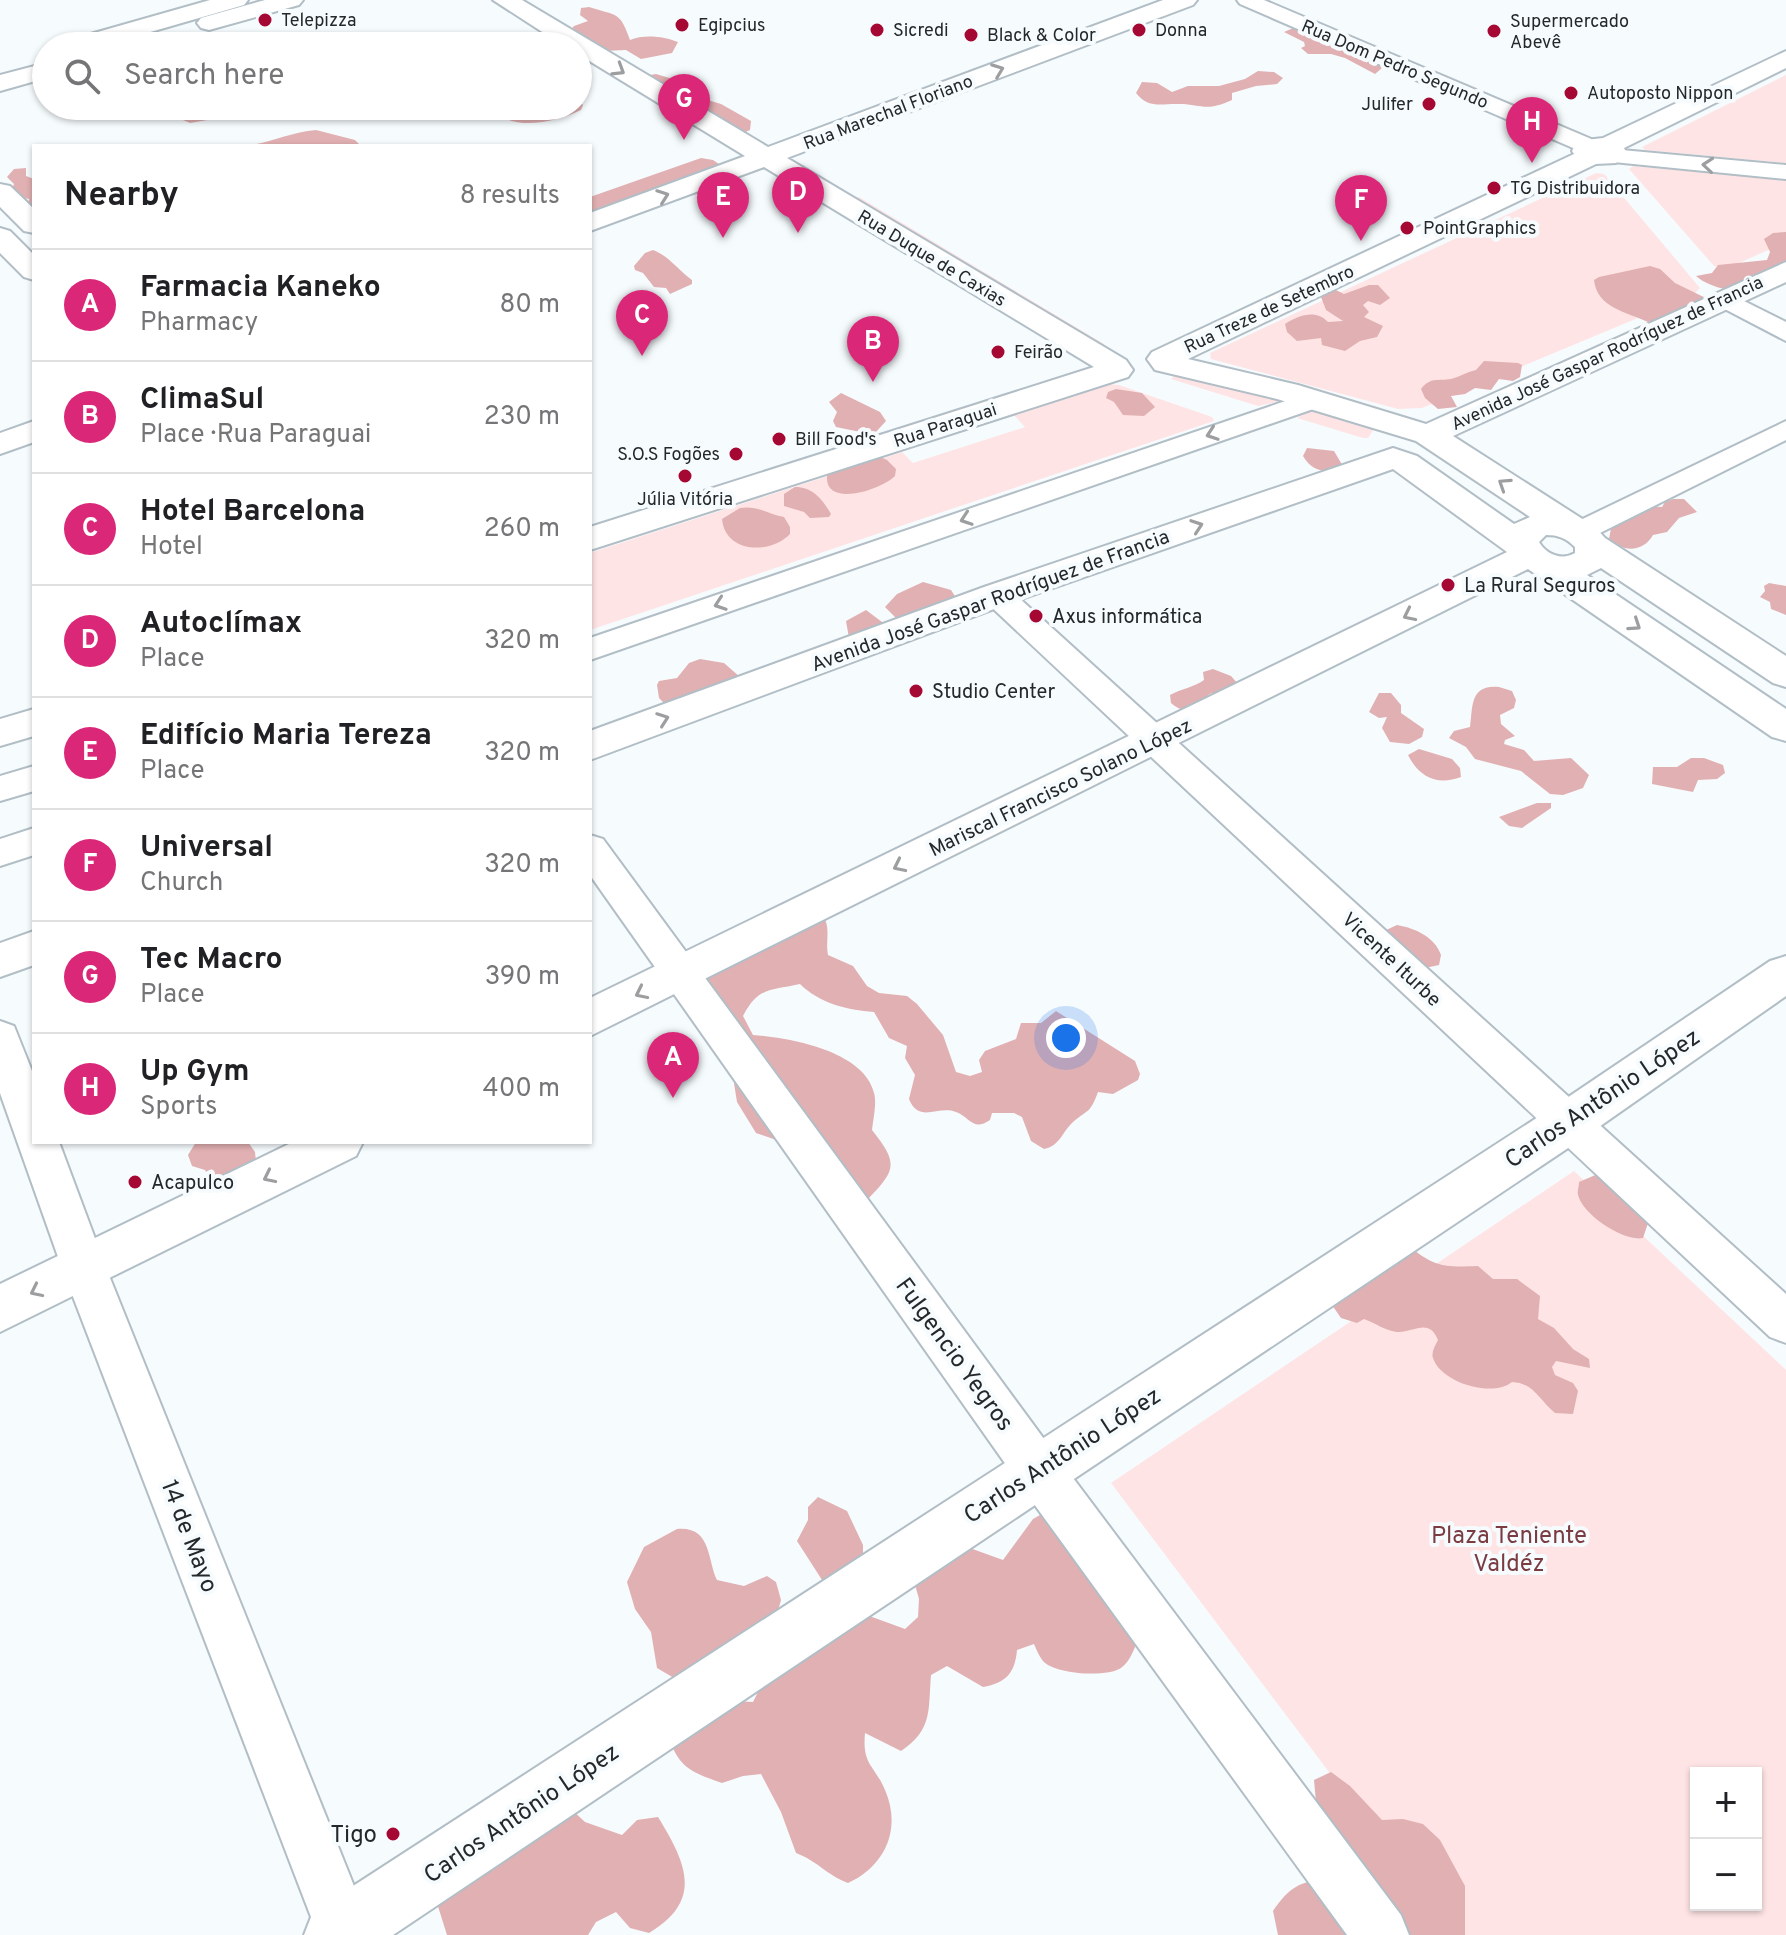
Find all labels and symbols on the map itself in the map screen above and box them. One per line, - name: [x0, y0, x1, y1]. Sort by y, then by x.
- place label: Telepizza: [281, 10, 357, 33]
- marker: Telepizza: [256, 11, 274, 29]
- place label: Supermercado Abevê: [1510, 11, 1629, 55]
- place label: Egipcius: [698, 15, 765, 38]
- marker: Egipcius: [673, 16, 691, 34]
- street label: Rua Dom Pedro Segundo: [1297, 16, 1491, 115]
- place label: Sicredi: [893, 20, 949, 43]
- place label: Donna: [1155, 20, 1207, 43]
- marker: Sicredi: [868, 21, 886, 39]
- marker: Donna: [1130, 21, 1148, 39]
- marker: Supermercado Abevê: [1485, 22, 1503, 40]
- place label: Black & Color: [987, 25, 1096, 48]
- marker: Black & Color: [962, 26, 980, 44]
- one-way arrow: [610, 61, 625, 76]
- one-way arrow: [990, 63, 1004, 80]
- street label: Rua Marechal Floriano: [800, 70, 977, 156]
- pin: G: [658, 74, 710, 140]
- place label: Autoposto Nippon: [1587, 83, 1733, 106]
- marker: Autoposto Nippon: [1562, 84, 1580, 102]
- place label: Julifer: [1361, 94, 1413, 117]
- marker: Julifer: [1420, 95, 1438, 113]
- pin: H: [1506, 97, 1558, 163]
- one-way arrow: [1701, 157, 1714, 174]
- pin: D: [772, 167, 824, 233]
- pin: E: [697, 172, 749, 238]
- pin: F: [1335, 175, 1387, 241]
- place label: TG Distribuidora: [1510, 178, 1640, 201]
- marker: TG Distribuidora: [1485, 179, 1503, 197]
- one-way arrow: [655, 189, 669, 206]
- street label: Rua Duque de Caxias: [853, 206, 1010, 313]
- place label: PointGraphics: [1423, 218, 1537, 241]
- marker: PointGraphics: [1398, 219, 1416, 237]
- street label: Rua Treze de Setembro: [1181, 261, 1358, 360]
- street label: Avenida José Gaspar Rodríguez de Francia: [1448, 272, 1767, 437]
- pin: C: [616, 290, 668, 356]
- pin: B: [847, 316, 899, 382]
- place label: Feirão: [1014, 342, 1063, 365]
- marker: Feirão: [989, 343, 1007, 361]
- street label: Rua Paraguai: [891, 399, 1000, 454]
- one-way arrow: [1205, 425, 1219, 441]
- place label: Bill Food's: [795, 429, 877, 452]
- marker: Bill Food's: [770, 430, 788, 448]
- place label: S.O.S Fogões: [617, 444, 720, 467]
- marker: S.O.S Fogões: [727, 445, 745, 463]
- marker: Júlia Vitória: [676, 467, 694, 485]
- one-way arrow: [1498, 479, 1512, 494]
- place label: Júlia Vitória: [637, 489, 733, 512]
- one-way arrow: [960, 510, 974, 526]
- one-way arrow: [1189, 519, 1203, 535]
- street label: Avenida José Gaspar Rodríguez de Francia: [808, 525, 1173, 679]
- place label: La Rural Seguros: [1464, 574, 1616, 600]
- marker: La Rural Seguros: [1439, 576, 1457, 594]
- one-way arrow: [714, 594, 728, 611]
- place label: Axus informática: [1052, 605, 1202, 631]
- one-way arrow: [1402, 605, 1417, 621]
- marker: Axus informática: [1027, 607, 1045, 625]
- one-way arrow: [1627, 615, 1641, 630]
- place label: Studio Center: [932, 680, 1055, 706]
- marker: Studio Center: [907, 682, 925, 700]
- one-way arrow: [655, 712, 669, 729]
- street label: Mariscal Francisco Solano López: [925, 714, 1196, 864]
- one-way arrow: [893, 856, 908, 872]
- street label: Vicente Iturbe: [1335, 908, 1446, 1013]
- one-way arrow: [634, 983, 649, 999]
- your location: [1046, 1018, 1086, 1058]
- street label: Carlos Antônio López: [1500, 1023, 1706, 1176]
- pin: A: [647, 1032, 699, 1098]
- one-way arrow: [263, 1167, 278, 1182]
- place label: Acapulco: [151, 1171, 234, 1197]
- marker: Acapulco: [126, 1173, 144, 1191]
- street label: Fulgencio Yegros: [888, 1273, 1019, 1438]
- one-way arrow: [30, 1282, 44, 1298]
- street label: Carlos Antônio López: [959, 1382, 1167, 1532]
- street label: 14 de Mayo: [153, 1476, 223, 1597]
- park label: Plaza Teniente Valdéz: [1431, 1522, 1587, 1580]
- street label: Carlos Antônio López: [419, 1738, 625, 1891]
- place label: Tigo: [330, 1821, 377, 1851]
- marker: Tigo: [384, 1825, 402, 1843]

